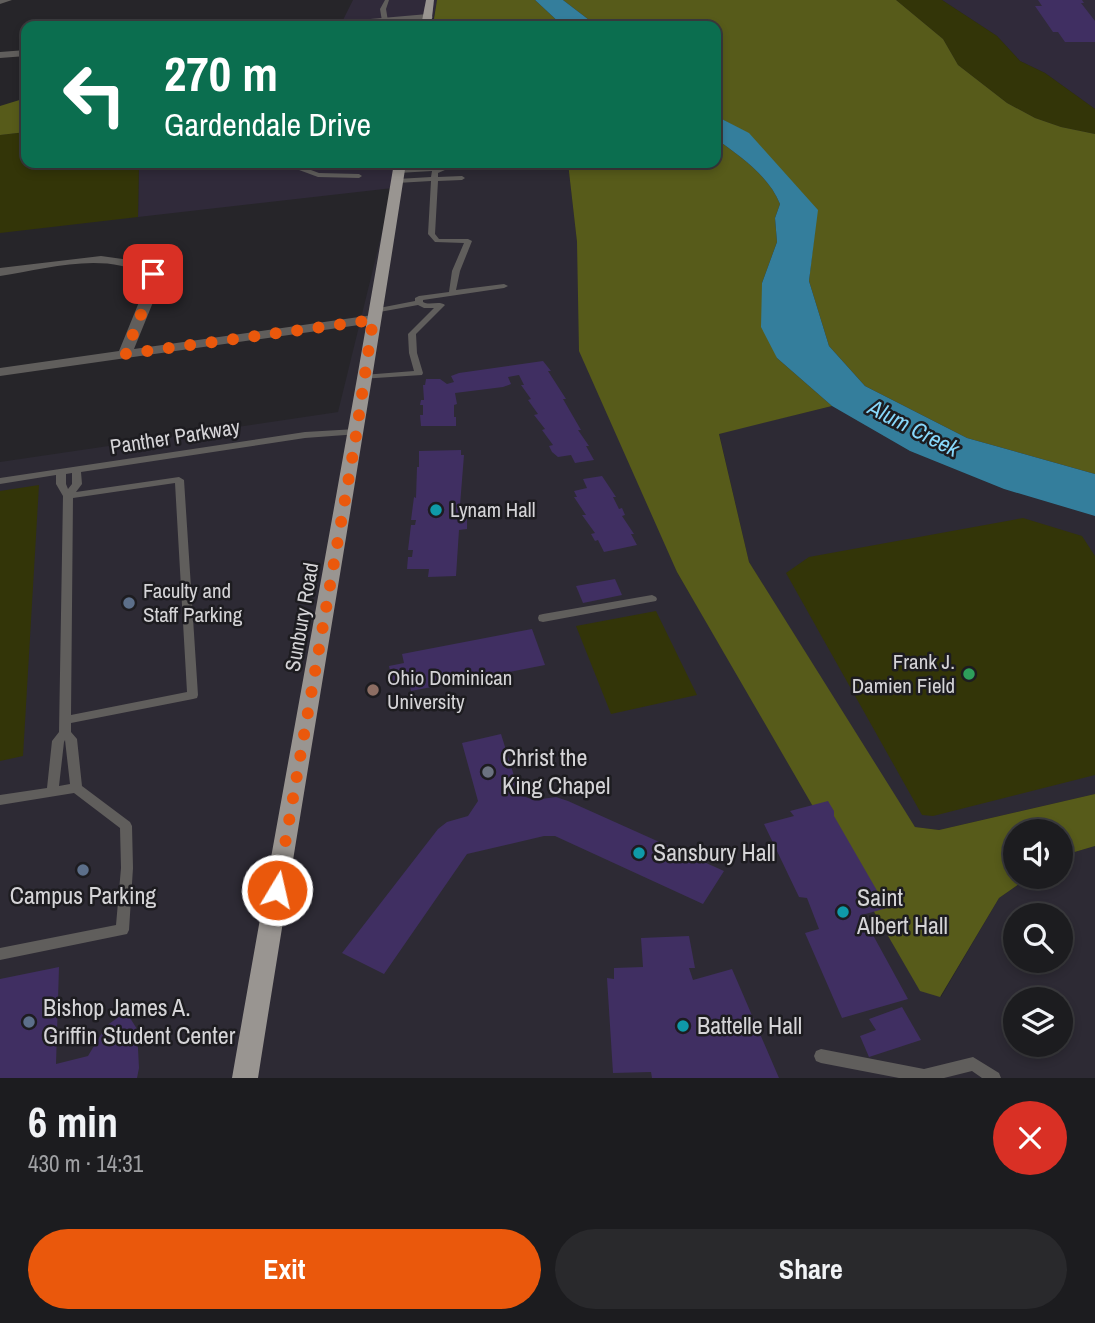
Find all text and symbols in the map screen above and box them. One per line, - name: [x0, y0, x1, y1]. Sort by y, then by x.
- text: 270 m: [164, 40, 278, 106]
- icon: left: [49, 49, 140, 140]
- text: Gardendale Drive: [164, 103, 371, 146]
- pin: [123, 244, 183, 304]
- icon: arrive: [134, 255, 172, 293]
- water label: Alum Creek: [862, 391, 967, 464]
- street label: Panther Parkway: [108, 412, 242, 461]
- place label: Lynam Hall: [450, 495, 536, 524]
- marker: Lynam Hall: [428, 502, 444, 518]
- street label: Sunbury Road: [278, 560, 325, 674]
- place label: Faculty and Staff Parking: [143, 576, 243, 629]
- marker: Faculty and Staff Parking: [121, 595, 137, 611]
- place label: Frank J. Damien Field: [852, 647, 955, 700]
- place label: Ohio Dominican University: [387, 663, 512, 716]
- marker: Frank J. Damien Field: [961, 666, 977, 682]
- marker: Ohio Dominican University: [365, 682, 381, 698]
- place label: Christ the King Chapel: [502, 741, 610, 801]
- marker: Christ the King Chapel: [480, 764, 496, 780]
- map controls: [1003, 819, 1073, 1057]
- button: sound: [1003, 819, 1073, 889]
- place label: Sansbury Hall: [653, 836, 776, 868]
- marker: Sansbury Hall: [631, 845, 647, 861]
- position arrow: [240, 853, 314, 927]
- marker: Campus Parking: [75, 862, 91, 878]
- place label: Campus Parking: [10, 879, 156, 911]
- place label: Saint Albert Hall: [856, 881, 948, 941]
- button: search: [1003, 903, 1073, 973]
- marker: Saint Albert Hall: [835, 904, 851, 920]
- button: layers: [1003, 987, 1073, 1057]
- place label: Bishop James A. Griffin Student Center: [43, 991, 236, 1051]
- place label: Battelle Hall: [697, 1009, 802, 1041]
- marker: Bishop James A. Griffin Student Center: [21, 1014, 37, 1030]
- marker: Battelle Hall: [675, 1018, 691, 1034]
- text: 6 min: [28, 1094, 118, 1150]
- button: close: [993, 1101, 1067, 1175]
- text: 430 m · 14:31: [28, 1148, 143, 1179]
- button: Exit: [28, 1229, 541, 1309]
- button: Share: [555, 1229, 1067, 1309]

